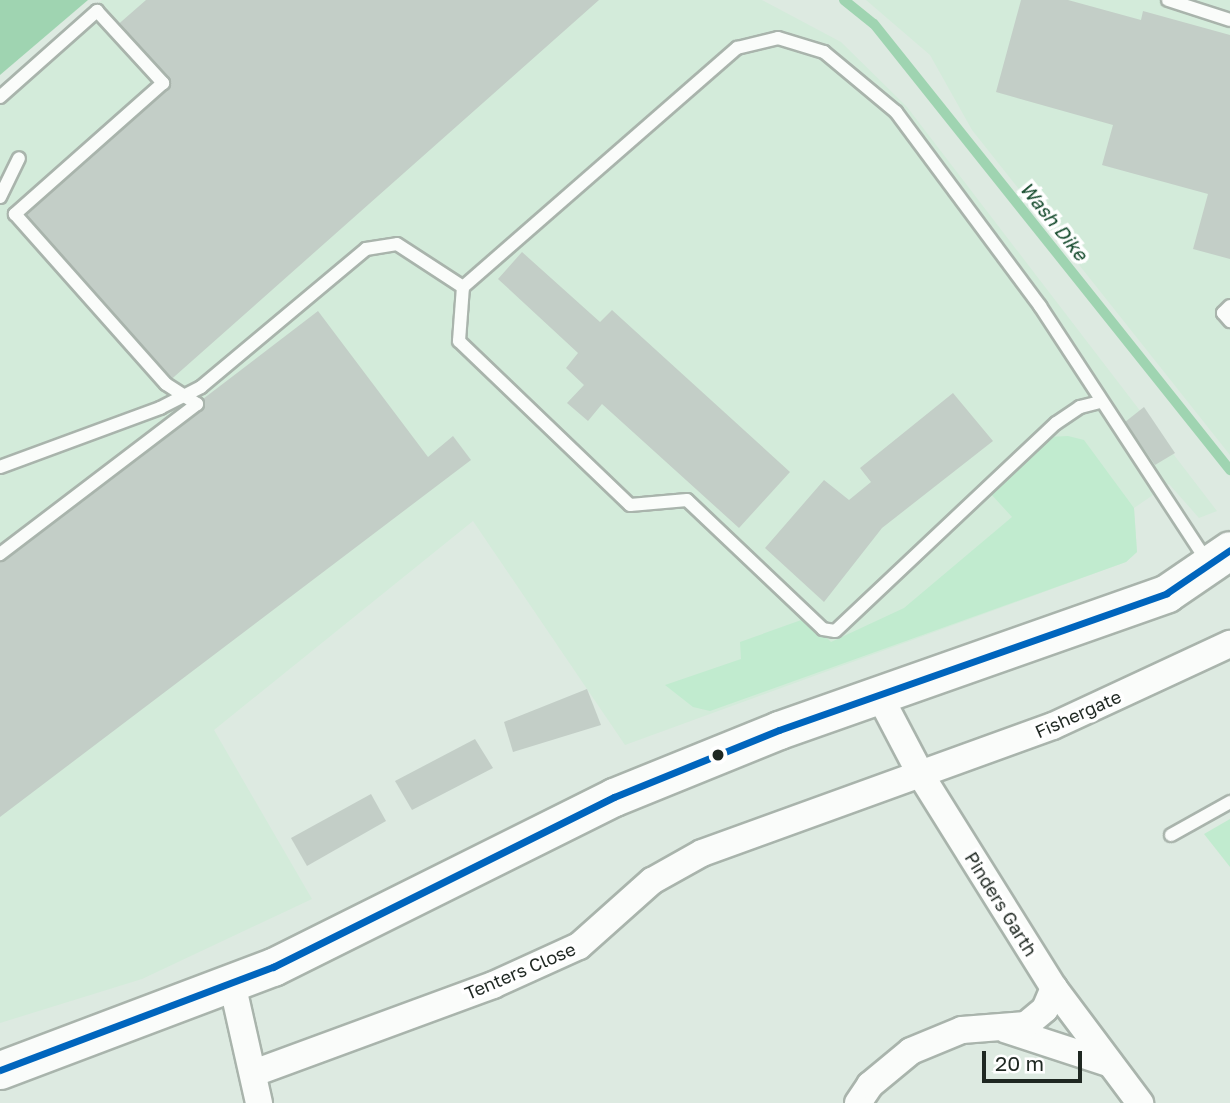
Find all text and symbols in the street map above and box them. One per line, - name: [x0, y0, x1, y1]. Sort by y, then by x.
- water label: Wash Dike: [1015, 177, 1093, 265]
- street label: Fishergate: [1032, 685, 1124, 743]
- unlabelled marker: [711, 748, 725, 762]
- street label: Pinders Garth: [960, 848, 1042, 960]
- street label: Tenters Close: [461, 938, 579, 1004]
- scale bar: [985, 1036, 1085, 1080]
- text: 20 m: [995, 1050, 1044, 1076]

